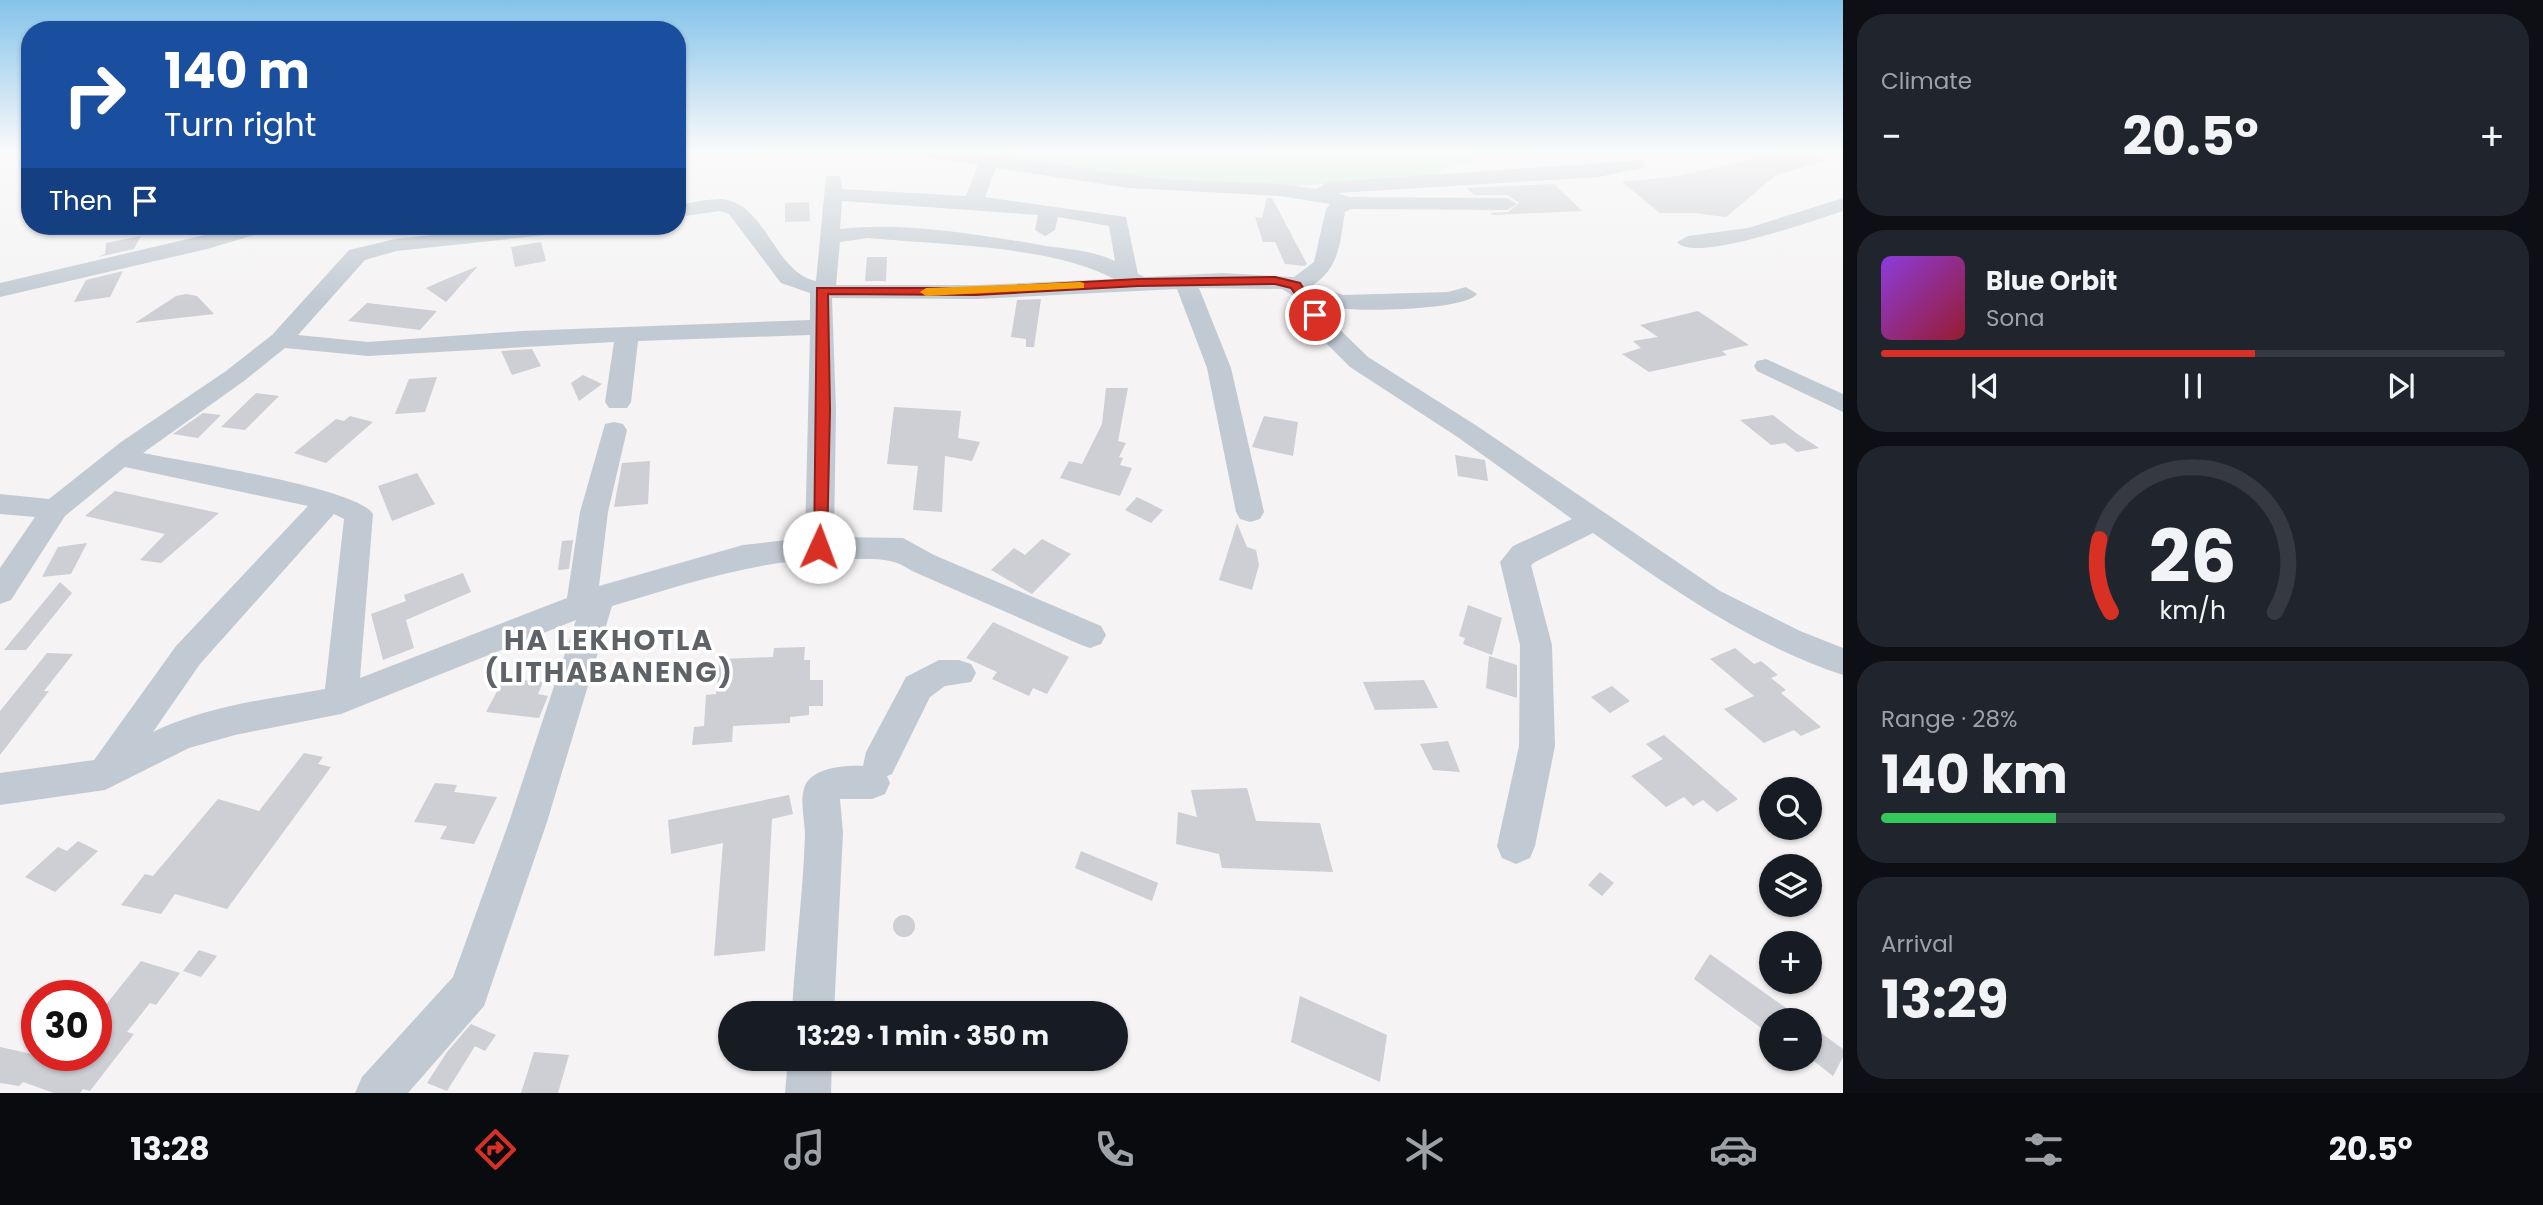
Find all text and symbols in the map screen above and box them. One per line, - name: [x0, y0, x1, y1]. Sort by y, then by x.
- text: 140 m: [164, 37, 310, 105]
- icon: right: [49, 49, 140, 140]
- text: Climate: [1881, 65, 1972, 97]
- text: 20.5°: [2122, 100, 2259, 173]
- text: Turn right: [164, 102, 316, 147]
- text: −: [1881, 110, 1902, 163]
- text: +: [2479, 110, 2505, 163]
- icon: arrive: [126, 182, 164, 220]
- text: Then: [49, 183, 112, 219]
- text: Blue Orbit: [1986, 263, 2117, 299]
- pin: [1285, 285, 1345, 345]
- icon: arrive: [1296, 296, 1334, 334]
- text: Sona: [1986, 302, 2045, 334]
- icon: previous: [1966, 367, 2004, 405]
- icon: pause: [2174, 367, 2212, 405]
- icon: next: [2382, 367, 2420, 405]
- text: 26: [2149, 507, 2237, 608]
- position arrow: [782, 510, 856, 584]
- text: km/h: [2160, 593, 2226, 628]
- district label: HA LEKHOTLA (LITHABANENG): [484, 621, 734, 692]
- text: Range · 28%: [1881, 703, 2017, 735]
- text: 140 km: [1881, 738, 2068, 811]
- map controls: [1759, 777, 1822, 1071]
- button: search: [1759, 777, 1822, 840]
- button: layers: [1759, 854, 1822, 917]
- text: Arrival: [1881, 928, 1953, 960]
- button: +: [1759, 931, 1822, 994]
- text: 13:29: [1881, 963, 2008, 1036]
- speed limit sign: 30: [21, 980, 112, 1071]
- button: −: [1759, 1008, 1822, 1071]
- text: 13:29 · 1 min · 350 m: [797, 1018, 1049, 1054]
- icon: directions: [471, 1125, 520, 1174]
- icon: music: [780, 1125, 829, 1174]
- icon: phone: [1090, 1125, 1139, 1174]
- icon: climate: [1400, 1125, 1449, 1174]
- icon: car: [1709, 1125, 1758, 1174]
- icon: filters: [2019, 1125, 2068, 1174]
- text: 13:28: [130, 1126, 210, 1171]
- text: 20.5°: [2329, 1126, 2413, 1171]

